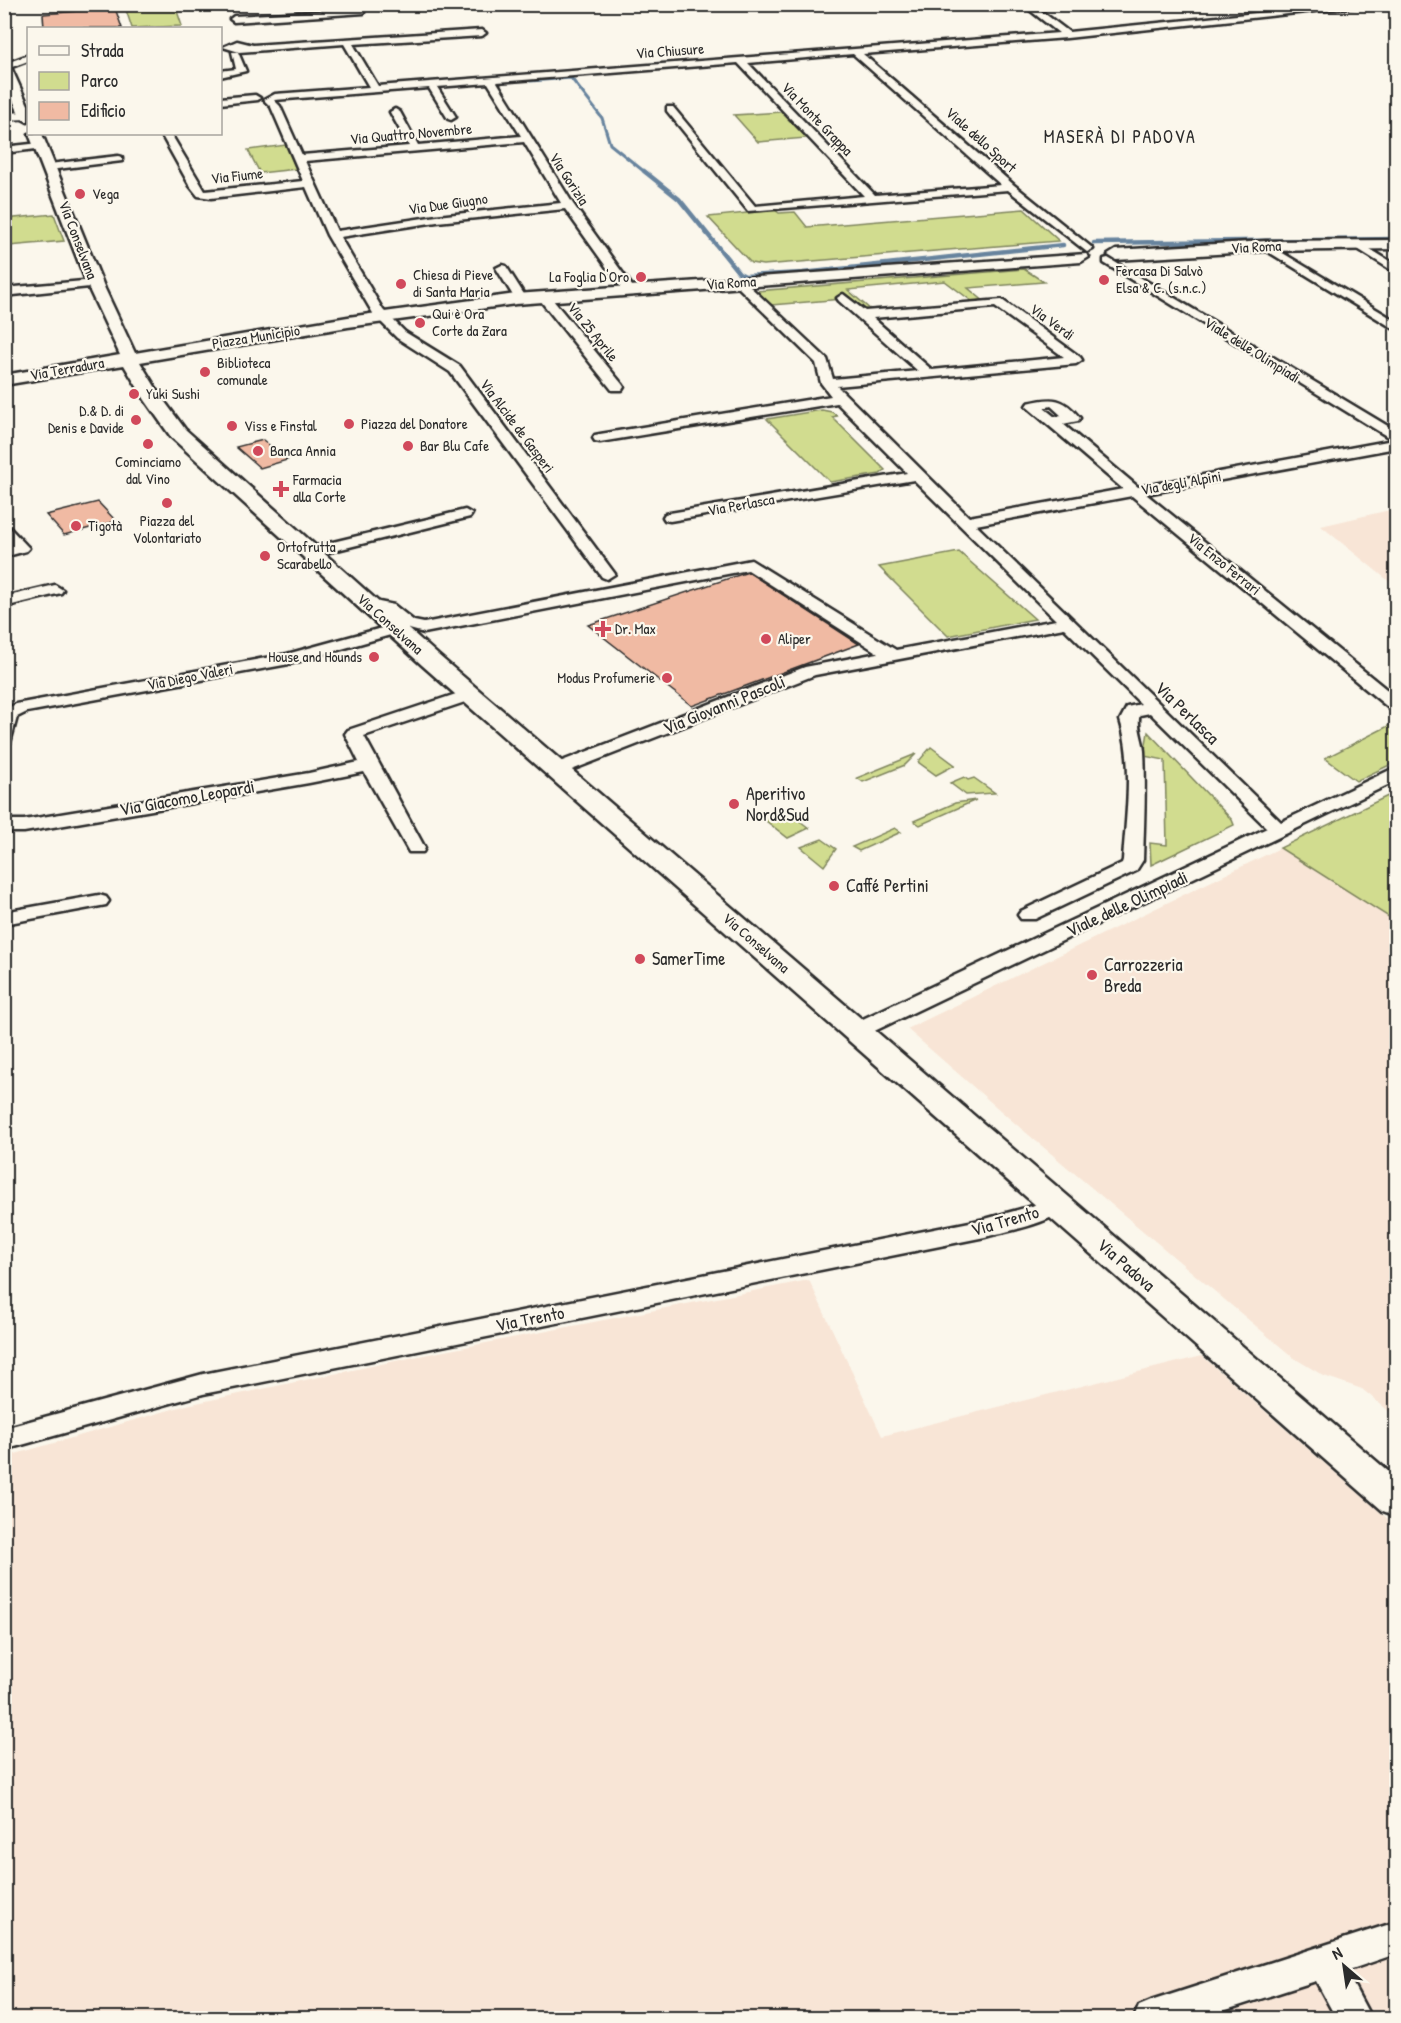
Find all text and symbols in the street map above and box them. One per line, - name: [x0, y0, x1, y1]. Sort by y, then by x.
- legend: [27, 27, 222, 135]
- text: Strada: [81, 38, 124, 63]
- street label: Via Chiusure: [635, 38, 705, 63]
- text: Parco: [81, 68, 118, 93]
- street label: Via Monte Grappa: [777, 77, 858, 160]
- text: Edificio: [81, 98, 125, 123]
- street label: Viale dello Sport: [941, 102, 1022, 178]
- street label: Via Quattro Novembre: [349, 118, 473, 149]
- district label: MASERÀ DI PADOVA: [1044, 124, 1196, 149]
- street label: Via Gorizia: [544, 148, 594, 209]
- street label: Via Fiume: [210, 162, 264, 189]
- place label: Vega: [92, 183, 119, 204]
- marker: Vega: [73, 187, 87, 201]
- street label: Via Due Giugno: [407, 188, 489, 219]
- street label: Via Conselvana: [54, 198, 103, 282]
- street label: Via Roma: [1230, 235, 1282, 258]
- place label: Fercasa Di Salvò Elsa & C. (s.n.c.): [1115, 260, 1206, 298]
- place label: Chiesa di Pieve di Santa Maria: [413, 264, 493, 302]
- place label: La Foglia D'Oro: [549, 266, 629, 287]
- marker: La Foglia D'Oro: [634, 270, 648, 284]
- street label: Via Roma: [705, 270, 757, 295]
- marker: Fercasa Di Salvò Elsa & C. (s.n.c.): [1097, 273, 1111, 287]
- marker: Chiesa di Pieve di Santa Maria: [394, 277, 408, 291]
- street label: Via 25 Aprile: [563, 298, 624, 366]
- street label: Via Verdi: [1026, 298, 1079, 345]
- place label: Qui è Ora Corte da Zara: [432, 303, 507, 341]
- street label: Viale delle Olimpiadi: [1200, 312, 1304, 388]
- marker: Qui è Ora Corte da Zara: [413, 316, 427, 330]
- street label: Piazza Municipio: [210, 319, 301, 354]
- street label: Via Terradura: [28, 352, 106, 385]
- place label: Biblioteca comunale: [217, 352, 270, 390]
- marker: Biblioteca comunale: [198, 365, 212, 379]
- street label: Via Alcide de Gasperi: [475, 374, 560, 477]
- place label: Yuki Sushi: [146, 383, 200, 404]
- marker: Yuki Sushi: [127, 387, 141, 401]
- place label: D.& D. di Denis e Davide: [48, 400, 124, 438]
- marker: D.& D. di Denis e Davide: [129, 413, 143, 427]
- place label: Piazza del Donatore: [361, 413, 468, 434]
- place label: Viss e Finstal: [244, 415, 317, 436]
- marker: Piazza del Donatore: [342, 417, 356, 431]
- marker: Viss e Finstal: [225, 419, 239, 433]
- place label: Bar Blu Cafe: [420, 435, 489, 456]
- marker: Cominciamo dal Vino: [141, 437, 155, 451]
- marker: Bar Blu Cafe: [401, 439, 415, 453]
- place label: Banca Annia: [270, 440, 336, 461]
- marker: Banca Annia: [251, 444, 265, 458]
- place label: Cominciamo dal Vino: [115, 451, 181, 489]
- street label: Via degli Alpini: [1139, 465, 1223, 500]
- place label: Farmacia alla Corte: [292, 469, 346, 507]
- marker: Farmacia alla Corte: [274, 482, 288, 496]
- street label: Via Perlasca: [706, 488, 776, 521]
- marker: Piazza del Volontariato: [160, 496, 174, 510]
- place label: Piazza del Volontariato: [133, 510, 201, 548]
- place label: Tigotà: [88, 515, 122, 536]
- marker: Tigotà: [69, 519, 83, 533]
- street label: Via Enzo Ferrari: [1183, 528, 1265, 600]
- place label: Ortofrutta Scarabello: [277, 536, 336, 574]
- marker: Ortofrutta Scarabello: [258, 549, 272, 563]
- street label: Via Conselvana: [353, 588, 428, 659]
- place label: Dr. Max: [615, 618, 656, 639]
- marker: Dr. Max: [596, 622, 610, 636]
- place label: Aliper: [778, 628, 811, 649]
- marker: Aliper: [759, 632, 773, 646]
- place label: House and Hounds: [268, 646, 362, 667]
- marker: House and Hounds: [367, 650, 381, 664]
- street label: Via Diego Valeri: [145, 658, 235, 695]
- place label: Modus Profumerie: [557, 667, 655, 688]
- street label: Via Giovanni Pascoli: [659, 669, 789, 740]
- marker: Modus Profumerie: [660, 671, 674, 685]
- street label: Via Perlasca: [1150, 676, 1225, 750]
- street label: Via Giacomo Leopardi: [117, 773, 256, 822]
- place label: Aperitivo Nord&Sud: [746, 781, 809, 827]
- marker: Aperitivo Nord&Sud: [727, 797, 741, 811]
- street label: Viale delle Olimpiadi: [1062, 864, 1192, 943]
- place label: Caffé Pertini: [846, 873, 929, 898]
- marker: Caffé Pertini: [827, 879, 841, 893]
- street label: Via Conselvana: [718, 908, 794, 978]
- place label: SamerTime: [652, 946, 726, 971]
- marker: SamerTime: [633, 952, 647, 966]
- place label: Carrozzeria Breda: [1104, 952, 1183, 998]
- marker: Carrozzeria Breda: [1085, 968, 1099, 982]
- street label: Via Trento: [968, 1199, 1042, 1242]
- street label: Via Padova: [1092, 1232, 1161, 1297]
- street label: Via Trento: [493, 1300, 566, 1337]
- north arrow: [1314, 1936, 1374, 1996]
- text: N: [1328, 1941, 1346, 1965]

